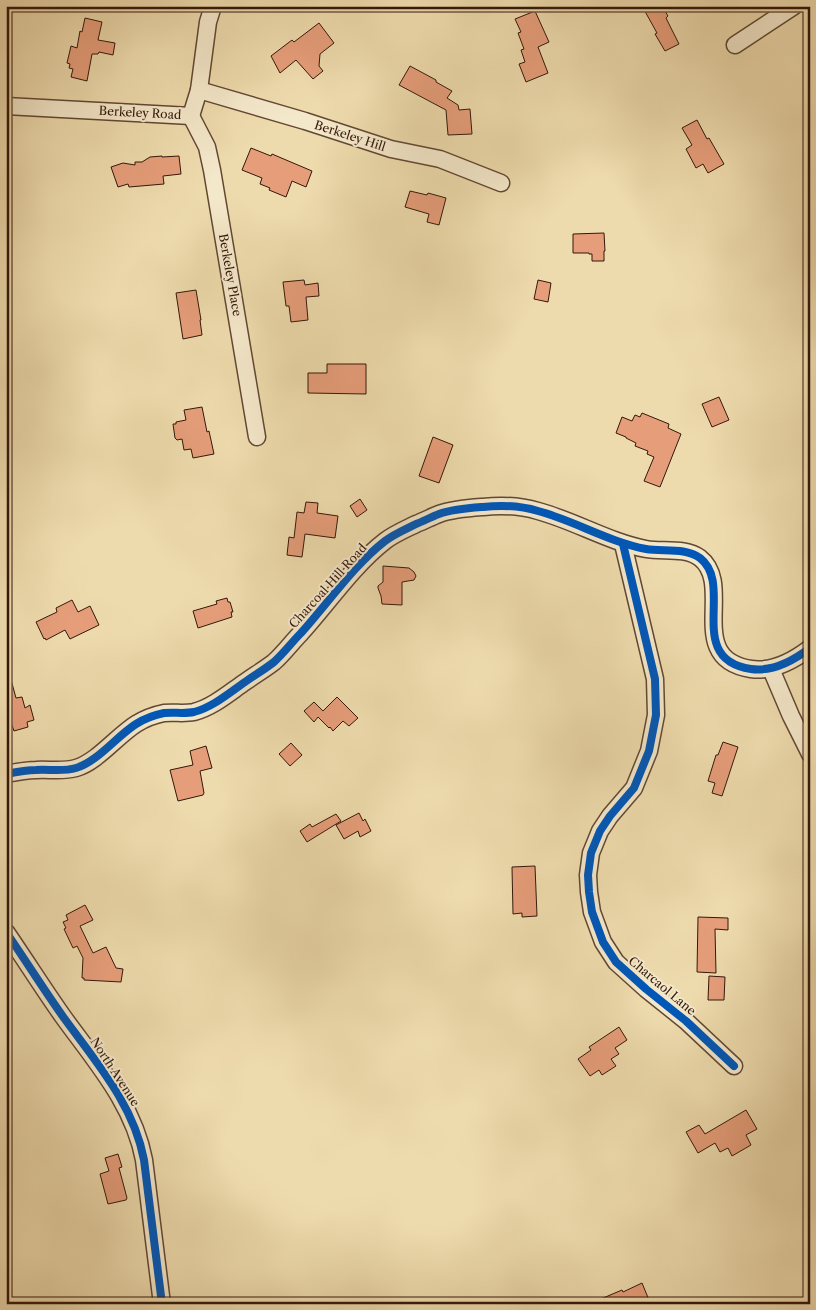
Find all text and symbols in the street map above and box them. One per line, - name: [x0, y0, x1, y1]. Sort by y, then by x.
- street label: Berkeley Road: [98, 103, 182, 122]
- street label: Berkeley Hill: [313, 117, 388, 154]
- street label: Berkeley Place: [216, 232, 245, 318]
- street label: Charcoal Hill Road: [286, 540, 370, 631]
- street label: Charcaol Lane: [626, 953, 699, 1018]
- street label: North Avenue: [88, 1034, 143, 1109]

